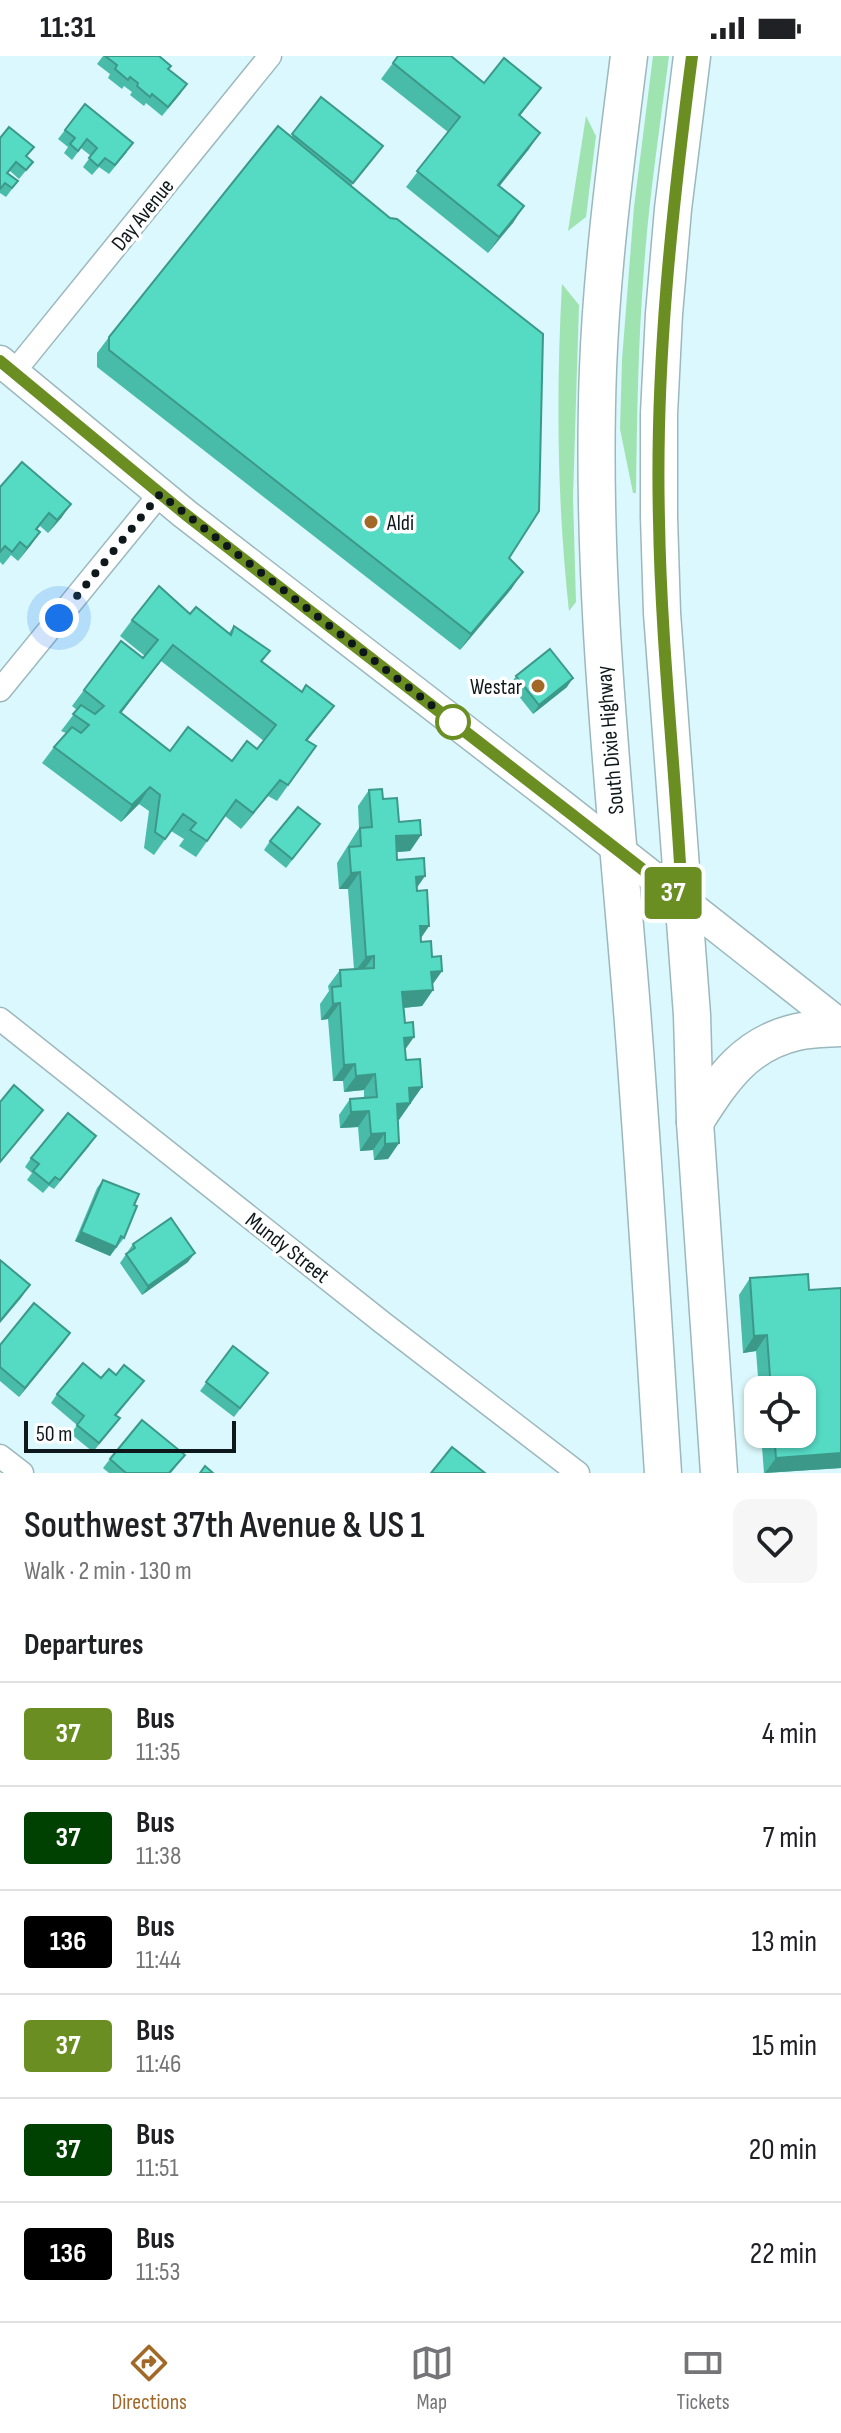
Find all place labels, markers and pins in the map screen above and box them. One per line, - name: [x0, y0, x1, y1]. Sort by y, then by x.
- place label: Aldi: [386, 510, 414, 537]
- marker: Aldi: [362, 513, 380, 531]
- place label: Westar: [470, 674, 522, 701]
- marker: Westar: [529, 677, 547, 695]
- unlabelled marker: [436, 705, 470, 739]

